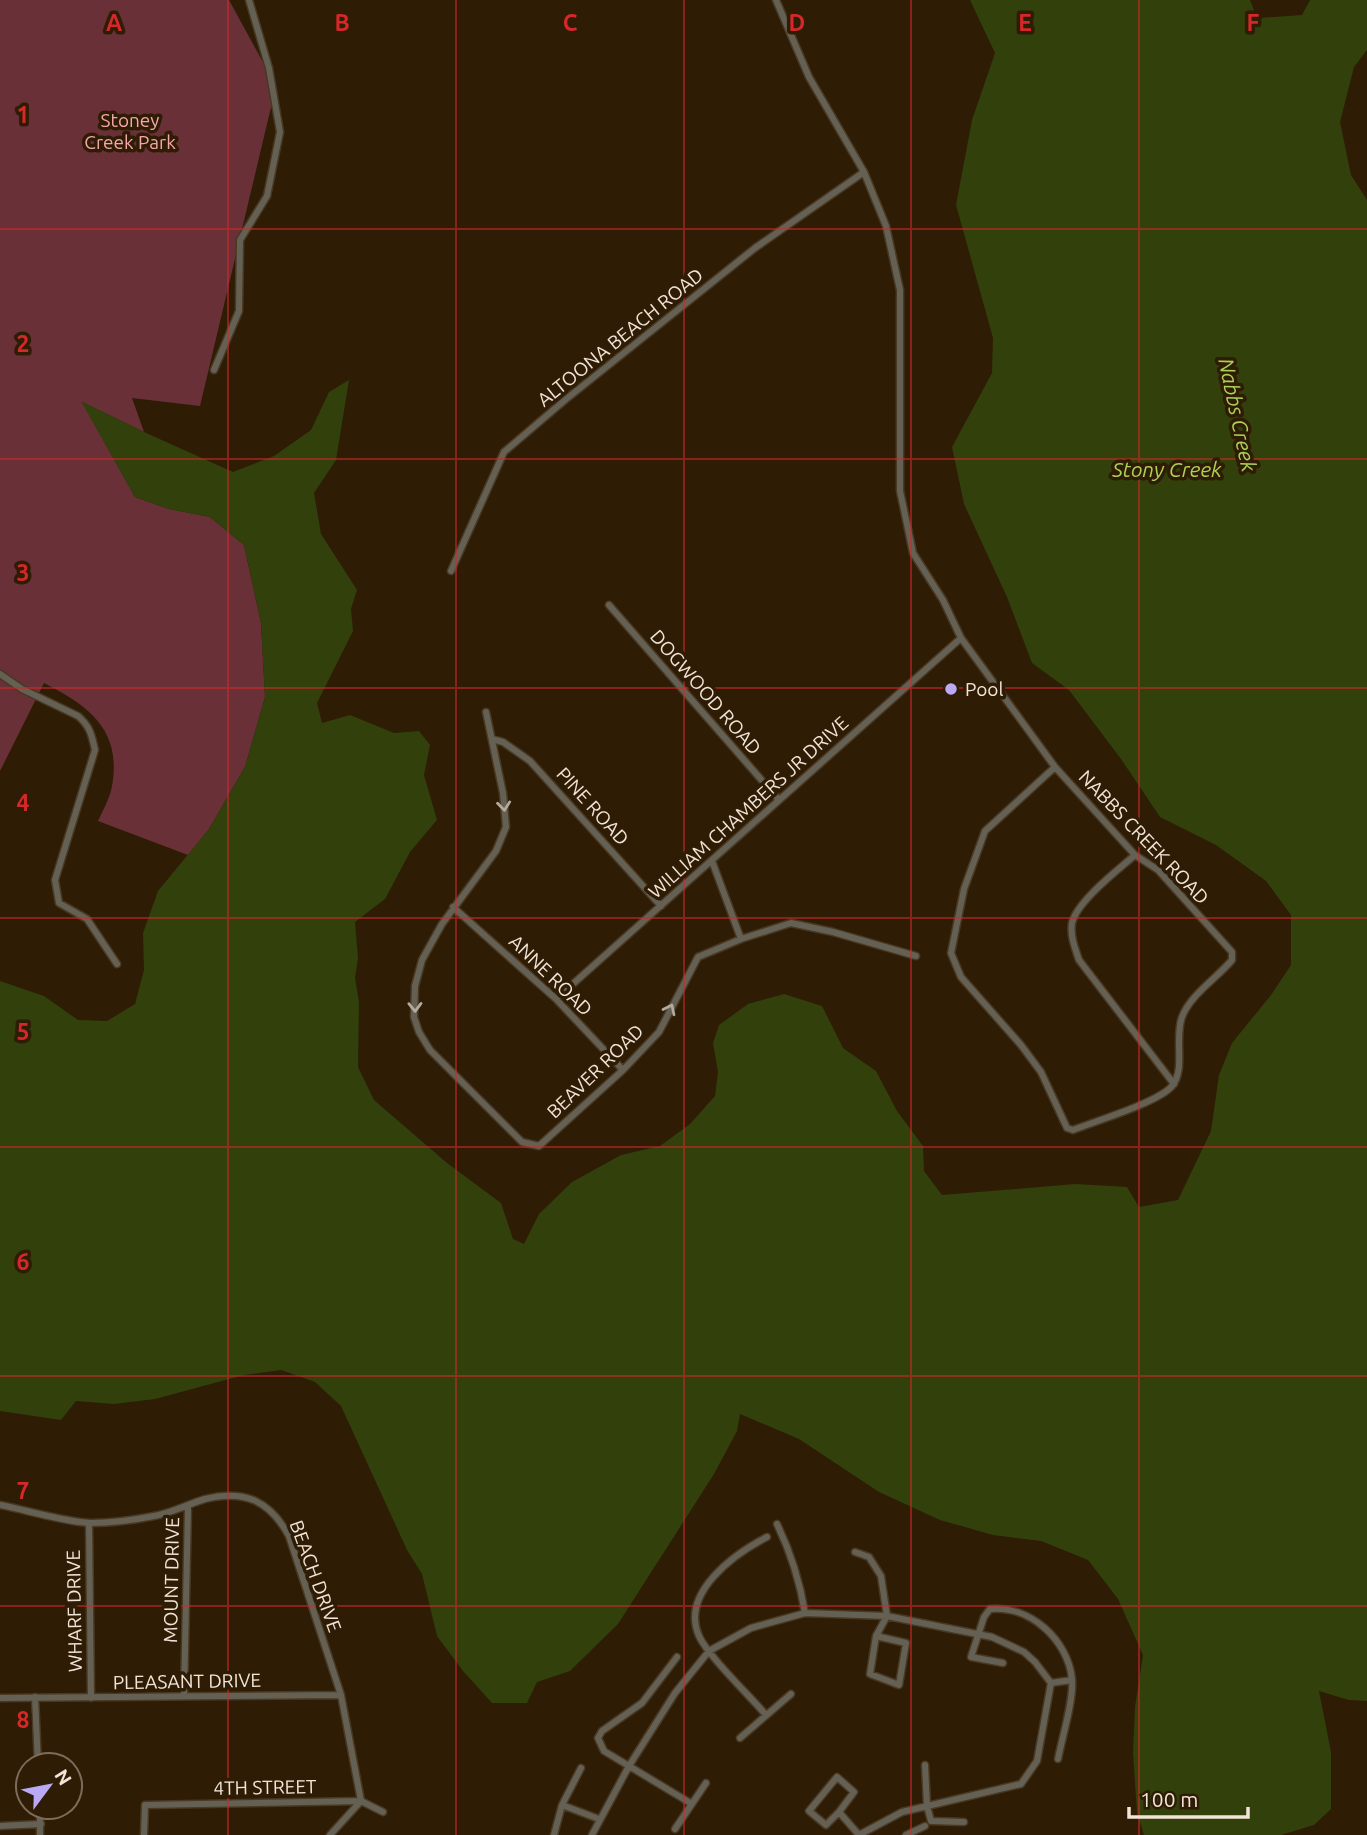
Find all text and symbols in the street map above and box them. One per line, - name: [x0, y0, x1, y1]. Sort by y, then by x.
- text: A: [106, 10, 122, 35]
- text: B: [334, 10, 350, 35]
- text: C: [563, 10, 578, 35]
- text: D: [789, 10, 805, 35]
- text: E: [1018, 10, 1032, 35]
- text: F: [1247, 10, 1260, 35]
- text: 1: [17, 102, 29, 127]
- park label: Stoney Creek Park: [84, 109, 176, 153]
- street label: ALTOONA BEACH ROAD: [533, 263, 707, 411]
- text: 2: [17, 331, 29, 356]
- water label: Nabbs Creek: [1214, 356, 1262, 474]
- water label: Stony Creek: [1111, 457, 1222, 481]
- text: 3: [17, 560, 29, 585]
- street label: DOGWOOD ROAD: [646, 625, 766, 759]
- place label: Pool: [965, 678, 1003, 700]
- marker: Pool: [943, 681, 959, 697]
- street label: WILLIAM CHAMBERS JR DRIVE: [644, 712, 852, 902]
- street label: PINE ROAD: [552, 763, 634, 849]
- street label: NABBS CREEK ROAD: [1075, 766, 1213, 908]
- text: 4: [17, 790, 30, 815]
- one-way arrow: [496, 801, 511, 812]
- street label: ANNE ROAD: [505, 930, 597, 1020]
- one-way arrow: [407, 1002, 422, 1013]
- one-way arrow: [662, 1004, 676, 1016]
- text: 5: [17, 1019, 29, 1044]
- street label: BEAVER ROAD: [542, 1020, 648, 1122]
- text: 6: [17, 1249, 30, 1274]
- text: 7: [17, 1478, 29, 1503]
- street label: MOUNT DRIVE: [159, 1517, 183, 1643]
- street label: BEACH DRIVE: [286, 1517, 346, 1635]
- street label: WHARF DRIVE: [62, 1550, 86, 1672]
- street label: PLEASANT DRIVE: [113, 1669, 261, 1693]
- text: 8: [17, 1707, 29, 1732]
- north arrow: [14, 1751, 84, 1821]
- text: N: [50, 1765, 77, 1789]
- street label: 4TH STREET: [213, 1775, 317, 1799]
- scale bar: [1129, 1776, 1248, 1820]
- text: 100 m: [1140, 1787, 1198, 1811]

